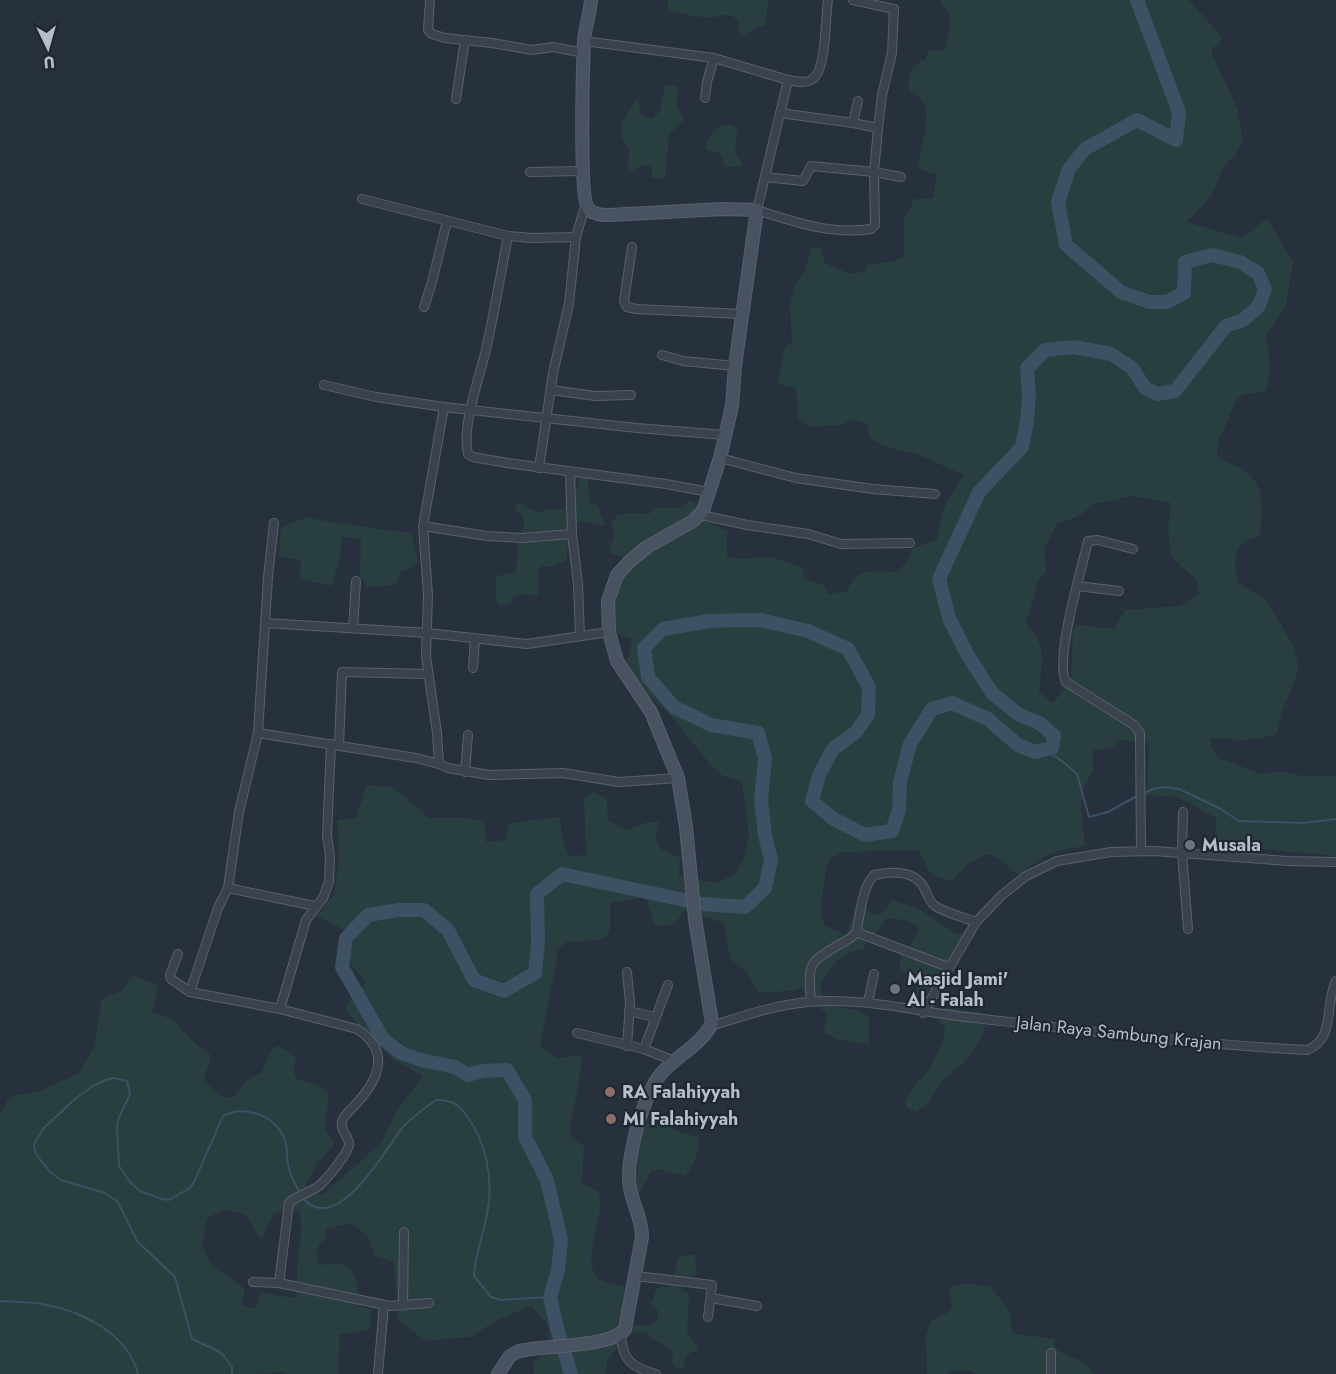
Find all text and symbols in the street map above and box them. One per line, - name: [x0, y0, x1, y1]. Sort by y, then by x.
- north arrow: [18, 18, 78, 78]
- text: U: [43, 50, 56, 74]
- place label: Musala: [1202, 832, 1261, 858]
- marker: Musala: [1183, 838, 1197, 852]
- place label: Masjid Jami' Al - Falah: [906, 966, 1008, 1013]
- marker: Masjid Jami' Al - Falah: [888, 982, 902, 996]
- street label: Jalan Raya Sambung Krajan: [1013, 1009, 1223, 1057]
- place label: RA Falahiyyah: [622, 1079, 740, 1105]
- marker: RA Falahiyyah: [603, 1085, 617, 1099]
- place label: MI Falahiyyah: [623, 1106, 738, 1132]
- marker: MI Falahiyyah: [604, 1112, 618, 1126]

